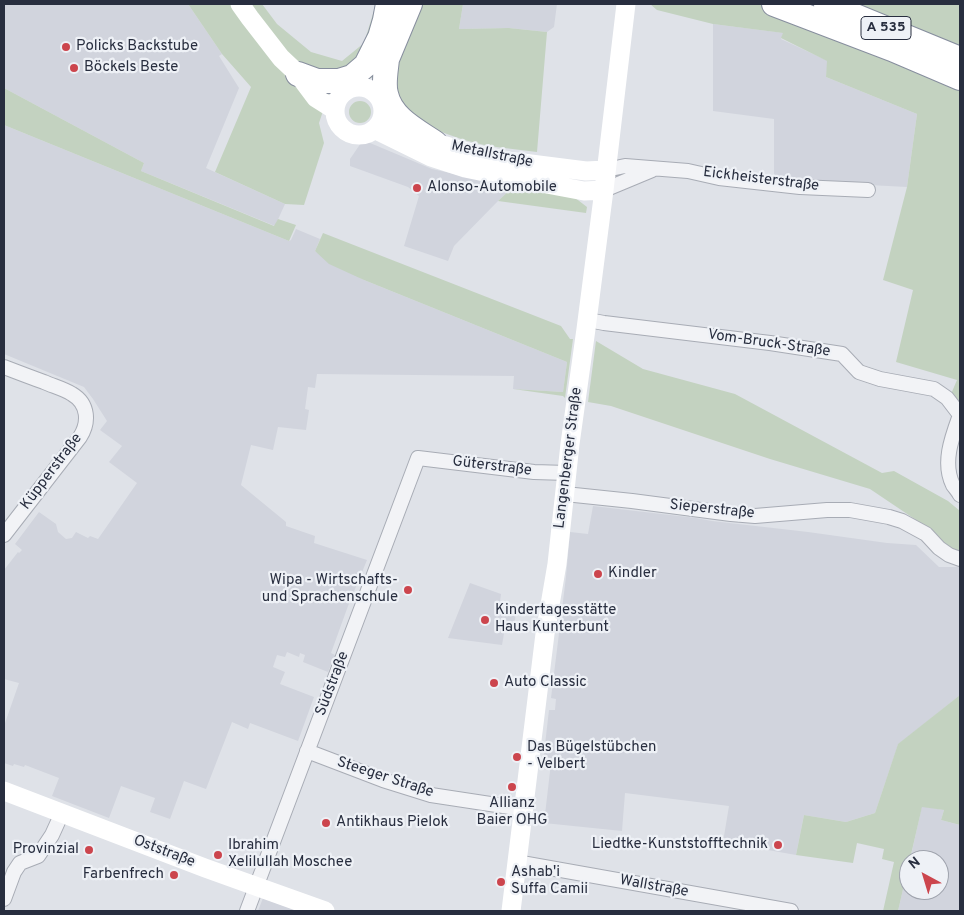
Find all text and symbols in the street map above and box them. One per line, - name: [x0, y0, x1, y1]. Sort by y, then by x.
- road number: A 535: [861, 16, 911, 40]
- place label: Policks Backstube: [76, 38, 198, 56]
- marker: Policks Backstube: [60, 41, 72, 53]
- place label: Böckels Beste: [84, 59, 178, 77]
- marker: Böckels Beste: [68, 62, 80, 74]
- street label: Metallstraße: [450, 138, 534, 172]
- street label: Eickheisterstraße: [702, 164, 820, 196]
- place label: Alonso-Automobile: [427, 179, 557, 197]
- marker: Alonso-Automobile: [411, 182, 423, 194]
- street label: Vom-Bruck-Straße: [707, 326, 831, 362]
- street label: Langenberger Straße: [551, 386, 587, 530]
- street label: Küpperstraße: [17, 430, 87, 514]
- street label: Güterstraße: [451, 453, 533, 481]
- street label: Sieperstraße: [669, 497, 755, 523]
- place label: Kindler: [608, 565, 657, 583]
- marker: Kindler: [592, 568, 604, 580]
- place label: Wipa - Wirtschafts- und Sprachenschule: [262, 572, 398, 607]
- marker: Wipa - Wirtschafts- und Sprachenschule: [402, 584, 414, 596]
- place label: Kindertagesstätte Haus Kunterbunt: [495, 602, 616, 637]
- marker: Kindertagesstätte Haus Kunterbunt: [479, 614, 491, 626]
- street label: Südstraße: [312, 649, 354, 719]
- place label: Auto Classic: [504, 674, 587, 692]
- marker: Auto Classic: [488, 677, 500, 689]
- place label: Das Bügelstübchen - Velbert: [527, 739, 657, 774]
- marker: Das Bügelstübchen - Velbert: [511, 751, 523, 763]
- street label: Steeger Straße: [334, 754, 436, 802]
- marker: Allianz Baier OHG: [506, 781, 518, 793]
- place label: Allianz Baier OHG: [477, 795, 547, 830]
- place label: Antikhaus Pielok: [336, 814, 449, 832]
- marker: Antikhaus Pielok: [320, 817, 332, 829]
- street label: Oststraße: [131, 832, 197, 872]
- place label: Liedtke-Kunststofftechnik: [592, 836, 768, 854]
- place label: Ibrahim Xelilullah Moschee: [228, 837, 352, 872]
- marker: Liedtke-Kunststofftechnik: [772, 839, 784, 851]
- place label: Provinzial: [13, 841, 79, 859]
- marker: Provinzial: [83, 844, 95, 856]
- marker: Ibrahim Xelilullah Moschee: [212, 849, 224, 861]
- north arrow: [899, 850, 949, 900]
- text: N: [906, 854, 924, 874]
- place label: Ashab'i Suffa Camii: [511, 864, 588, 899]
- place label: Farbenfrech: [83, 866, 164, 884]
- marker: Farbenfrech: [168, 869, 180, 881]
- street label: Wallstraße: [618, 872, 690, 902]
- marker: Ashab'i Suffa Camii: [495, 876, 507, 888]

